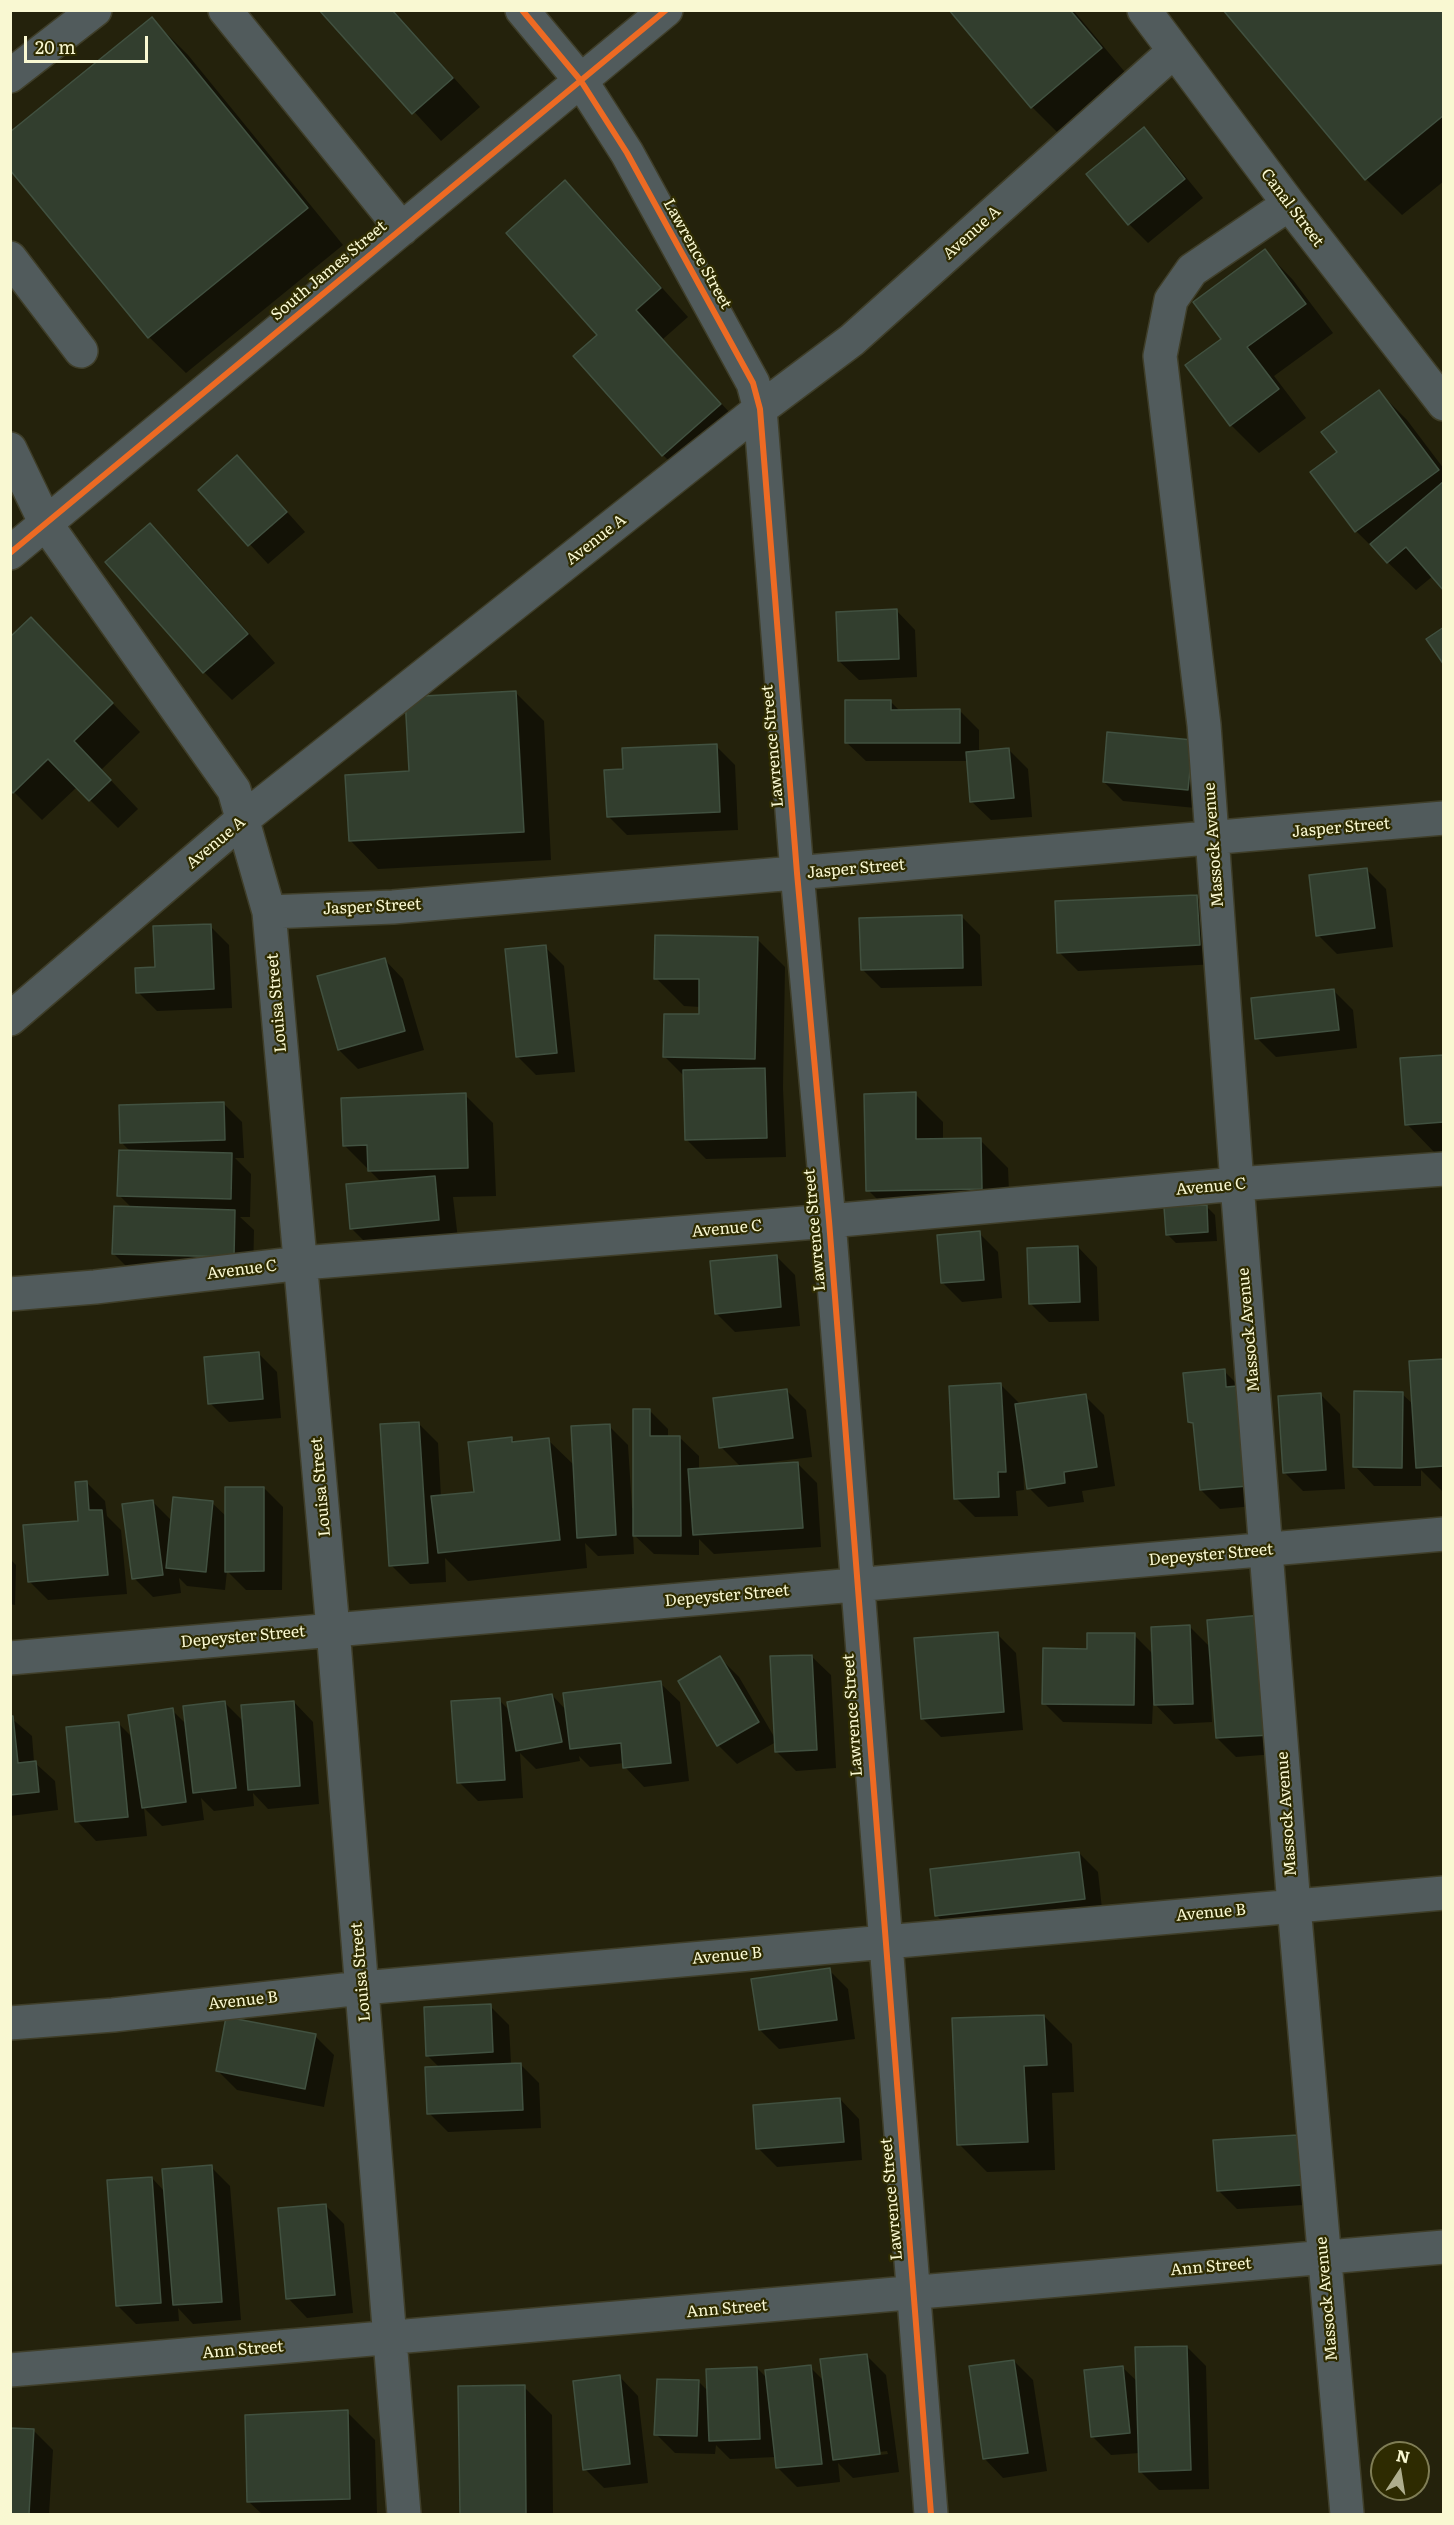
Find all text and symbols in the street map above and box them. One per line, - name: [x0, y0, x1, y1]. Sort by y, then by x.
- scale bar: [27, 24, 152, 62]
- text: 20 m: [35, 33, 76, 60]
- street label: Canal Street: [1256, 165, 1328, 251]
- street label: Lawrence Street: [659, 195, 735, 313]
- street label: Avenue A: [939, 202, 1005, 264]
- street label: South James Street: [267, 217, 391, 325]
- street label: Avenue A: [562, 511, 630, 569]
- street label: Lawrence Street: [758, 684, 788, 808]
- street label: Massock Avenue: [1200, 782, 1228, 908]
- street label: Avenue A: [183, 813, 249, 873]
- street label: Jasper Street: [1291, 814, 1391, 842]
- street label: Jasper Street: [806, 855, 906, 883]
- street label: Jasper Street: [322, 895, 422, 919]
- street label: Louisa Street: [263, 952, 291, 1054]
- street label: Lawrence Street: [800, 1168, 830, 1292]
- street label: Avenue C: [1175, 1174, 1247, 1200]
- street label: Avenue C: [691, 1216, 763, 1242]
- street label: Avenue C: [206, 1256, 278, 1284]
- street label: Massock Avenue: [1234, 1267, 1264, 1393]
- street label: Louisa Street: [307, 1436, 335, 1538]
- street label: Depeyster Street: [1148, 1540, 1274, 1570]
- street label: Depeyster Street: [664, 1581, 790, 1611]
- street label: Depeyster Street: [180, 1622, 306, 1652]
- street label: Lawrence Street: [839, 1653, 867, 1777]
- street label: Massock Avenue: [1273, 1751, 1301, 1877]
- street label: Avenue B: [1175, 1900, 1247, 1926]
- street label: Louisa Street: [347, 1921, 375, 2023]
- street label: Avenue B: [691, 1943, 763, 1969]
- street label: Avenue B: [207, 1988, 279, 2014]
- street label: Lawrence Street: [877, 2137, 907, 2261]
- street label: Massock Avenue: [1312, 2236, 1342, 2362]
- street label: Ann Street: [1170, 2254, 1252, 2280]
- street label: Ann Street: [686, 2296, 768, 2322]
- street label: Ann Street: [202, 2337, 284, 2363]
- north arrow: [1370, 2441, 1430, 2501]
- text: N: [1394, 2442, 1412, 2468]

